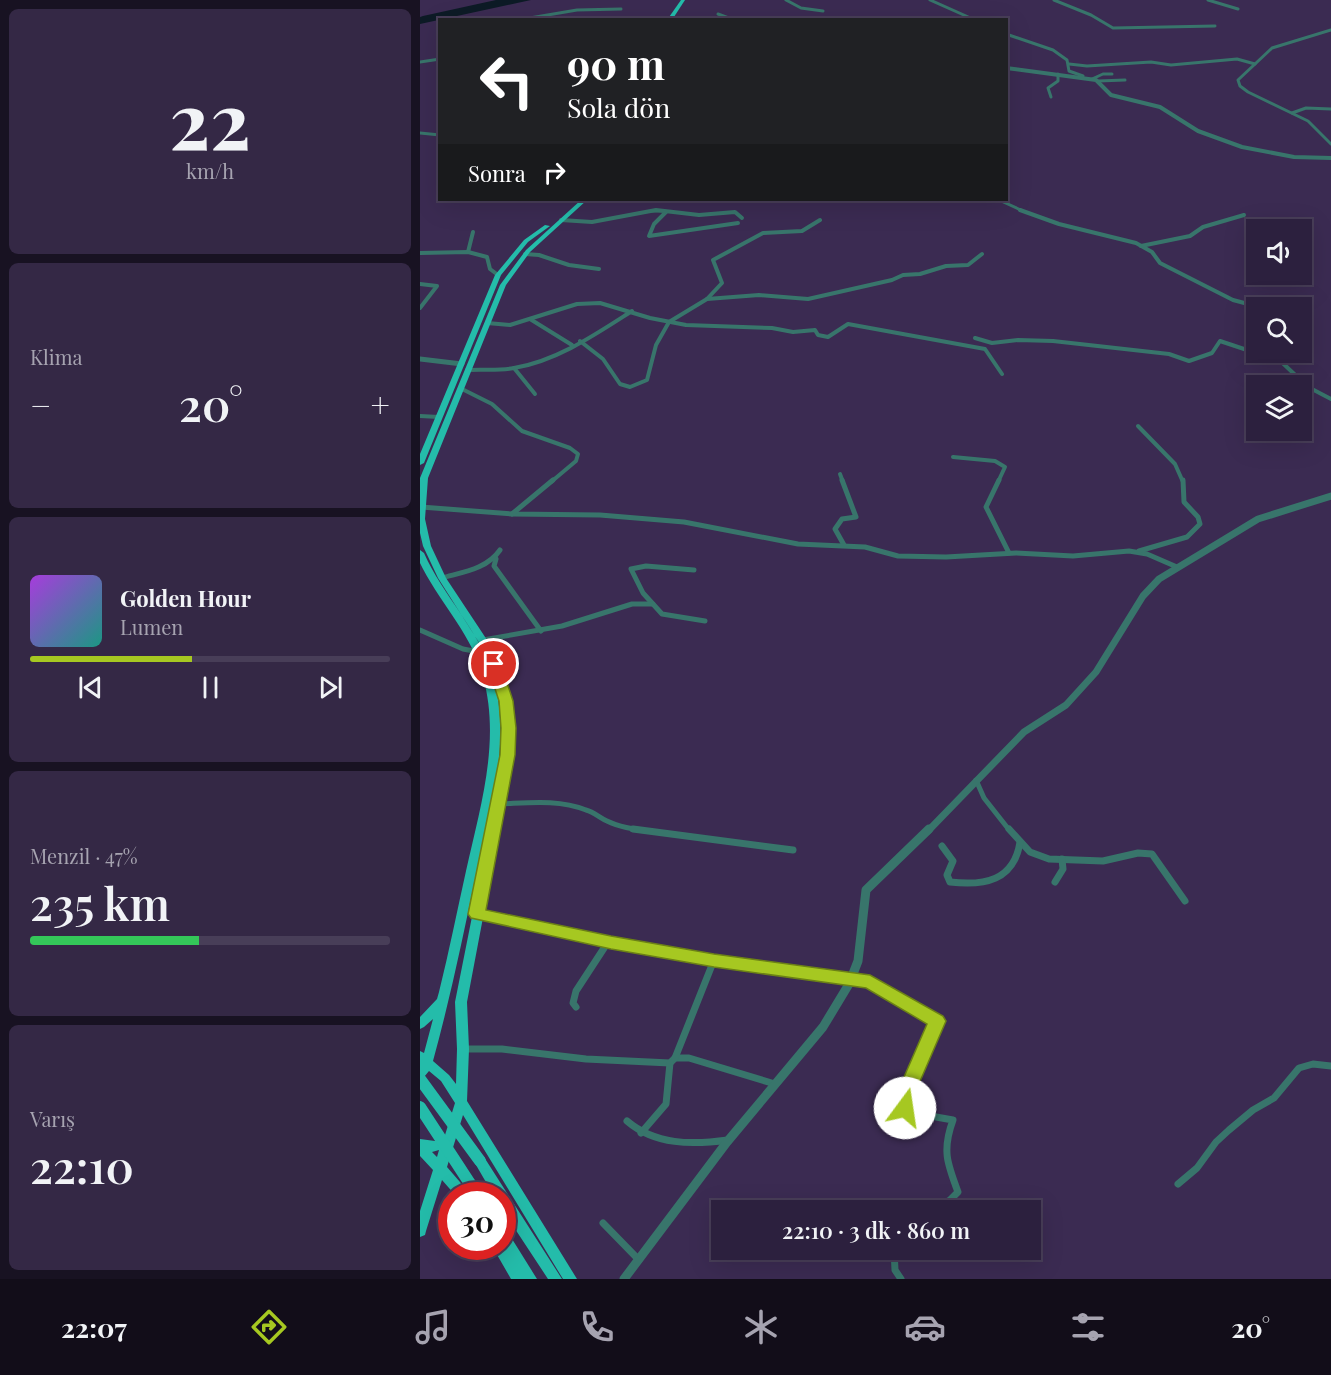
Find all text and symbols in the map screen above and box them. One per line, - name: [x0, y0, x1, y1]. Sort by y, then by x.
- text: 90 m: [567, 35, 665, 91]
- icon: left: [468, 42, 546, 120]
- text: 22: [169, 66, 251, 170]
- text: Sola dön: [567, 89, 670, 125]
- icon: right: [538, 156, 571, 189]
- text: km/h: [186, 157, 234, 184]
- text: Sonra: [468, 158, 526, 188]
- map controls: [1246, 219, 1312, 441]
- button: sound: [1246, 219, 1312, 285]
- button: search: [1246, 297, 1312, 363]
- text: Klima: [30, 343, 82, 370]
- text: 20°: [179, 373, 243, 433]
- button: layers: [1246, 375, 1312, 441]
- text: −: [30, 382, 51, 426]
- text: +: [371, 382, 390, 426]
- text: Golden Hour: [120, 583, 251, 613]
- text: Lumen: [120, 613, 183, 640]
- pin: [468, 638, 519, 689]
- icon: arrive: [477, 647, 510, 680]
- icon: previous: [74, 671, 107, 704]
- icon: pause: [194, 671, 227, 704]
- icon: next: [314, 671, 347, 704]
- text: Menzil · 47%: [30, 842, 138, 869]
- text: 235 km: [30, 872, 170, 932]
- position arrow: [873, 1076, 937, 1140]
- text: Varış: [30, 1105, 75, 1132]
- text: 22:10: [30, 1135, 134, 1195]
- speed limit sign: 30: [438, 1182, 516, 1260]
- text: 22:10 · 3 dk · 860 m: [782, 1215, 970, 1245]
- icon: directions: [248, 1306, 290, 1348]
- icon: music: [412, 1306, 454, 1348]
- icon: phone: [576, 1306, 618, 1348]
- icon: climate: [740, 1306, 782, 1348]
- icon: car: [904, 1306, 946, 1348]
- icon: filters: [1067, 1306, 1109, 1348]
- text: 22:07: [61, 1309, 127, 1345]
- text: 20°: [1231, 1309, 1270, 1345]

